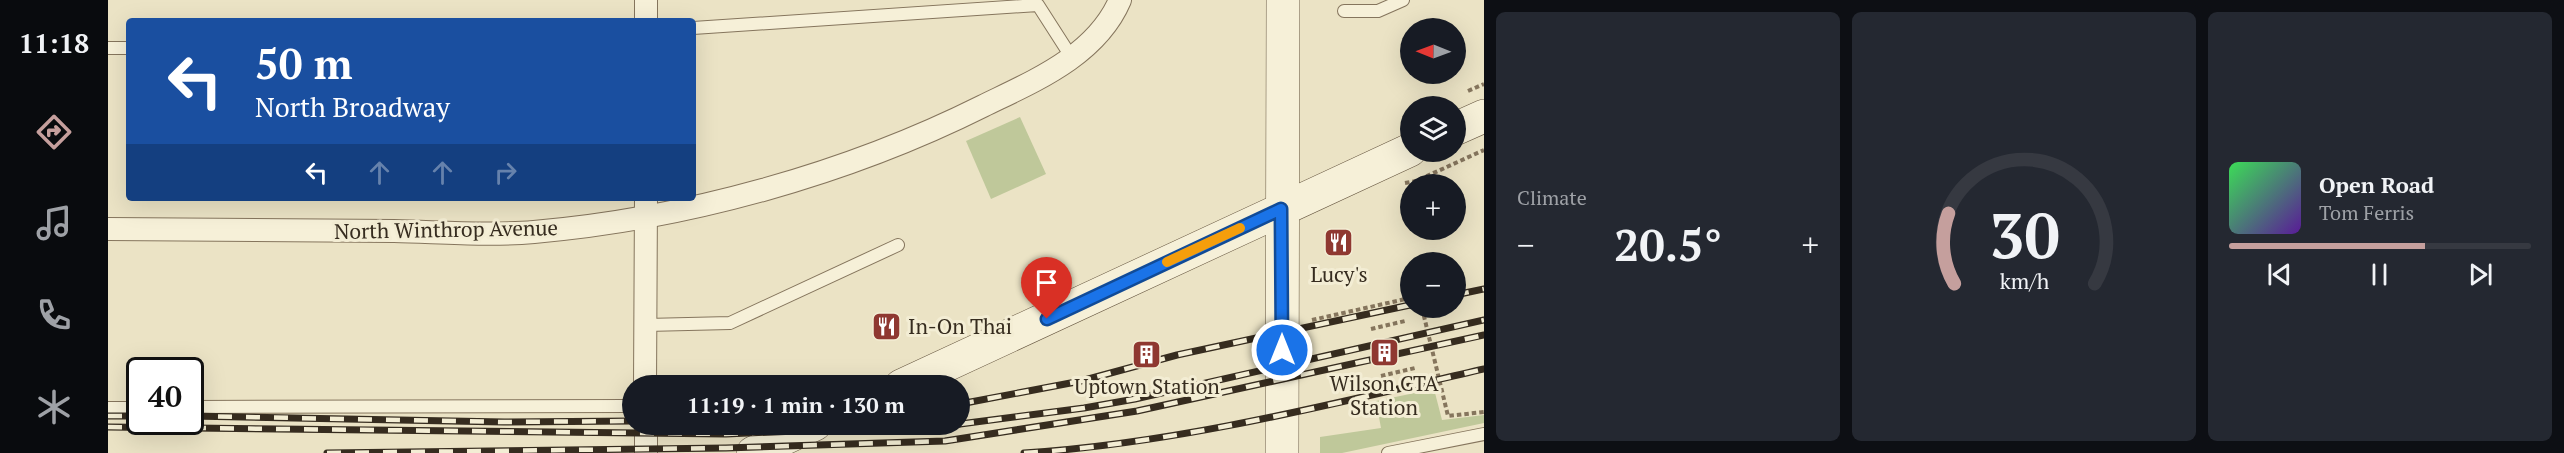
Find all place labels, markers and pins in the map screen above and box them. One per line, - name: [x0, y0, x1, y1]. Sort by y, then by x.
- restaurant icon: Lucy's: [1323, 227, 1355, 259]
- pin: [1021, 257, 1072, 319]
- place label: Lucy's: [1310, 260, 1368, 288]
- restaurant icon: In-On Thai: [871, 310, 903, 342]
- place label: In-On Thai: [908, 312, 1012, 340]
- building icon: Wilson CTA Station: [1368, 336, 1400, 368]
- building icon: Uptown Station: [1131, 339, 1163, 371]
- place label: Wilson CTA Station: [1329, 369, 1439, 421]
- place label: Uptown Station: [1074, 372, 1220, 400]

